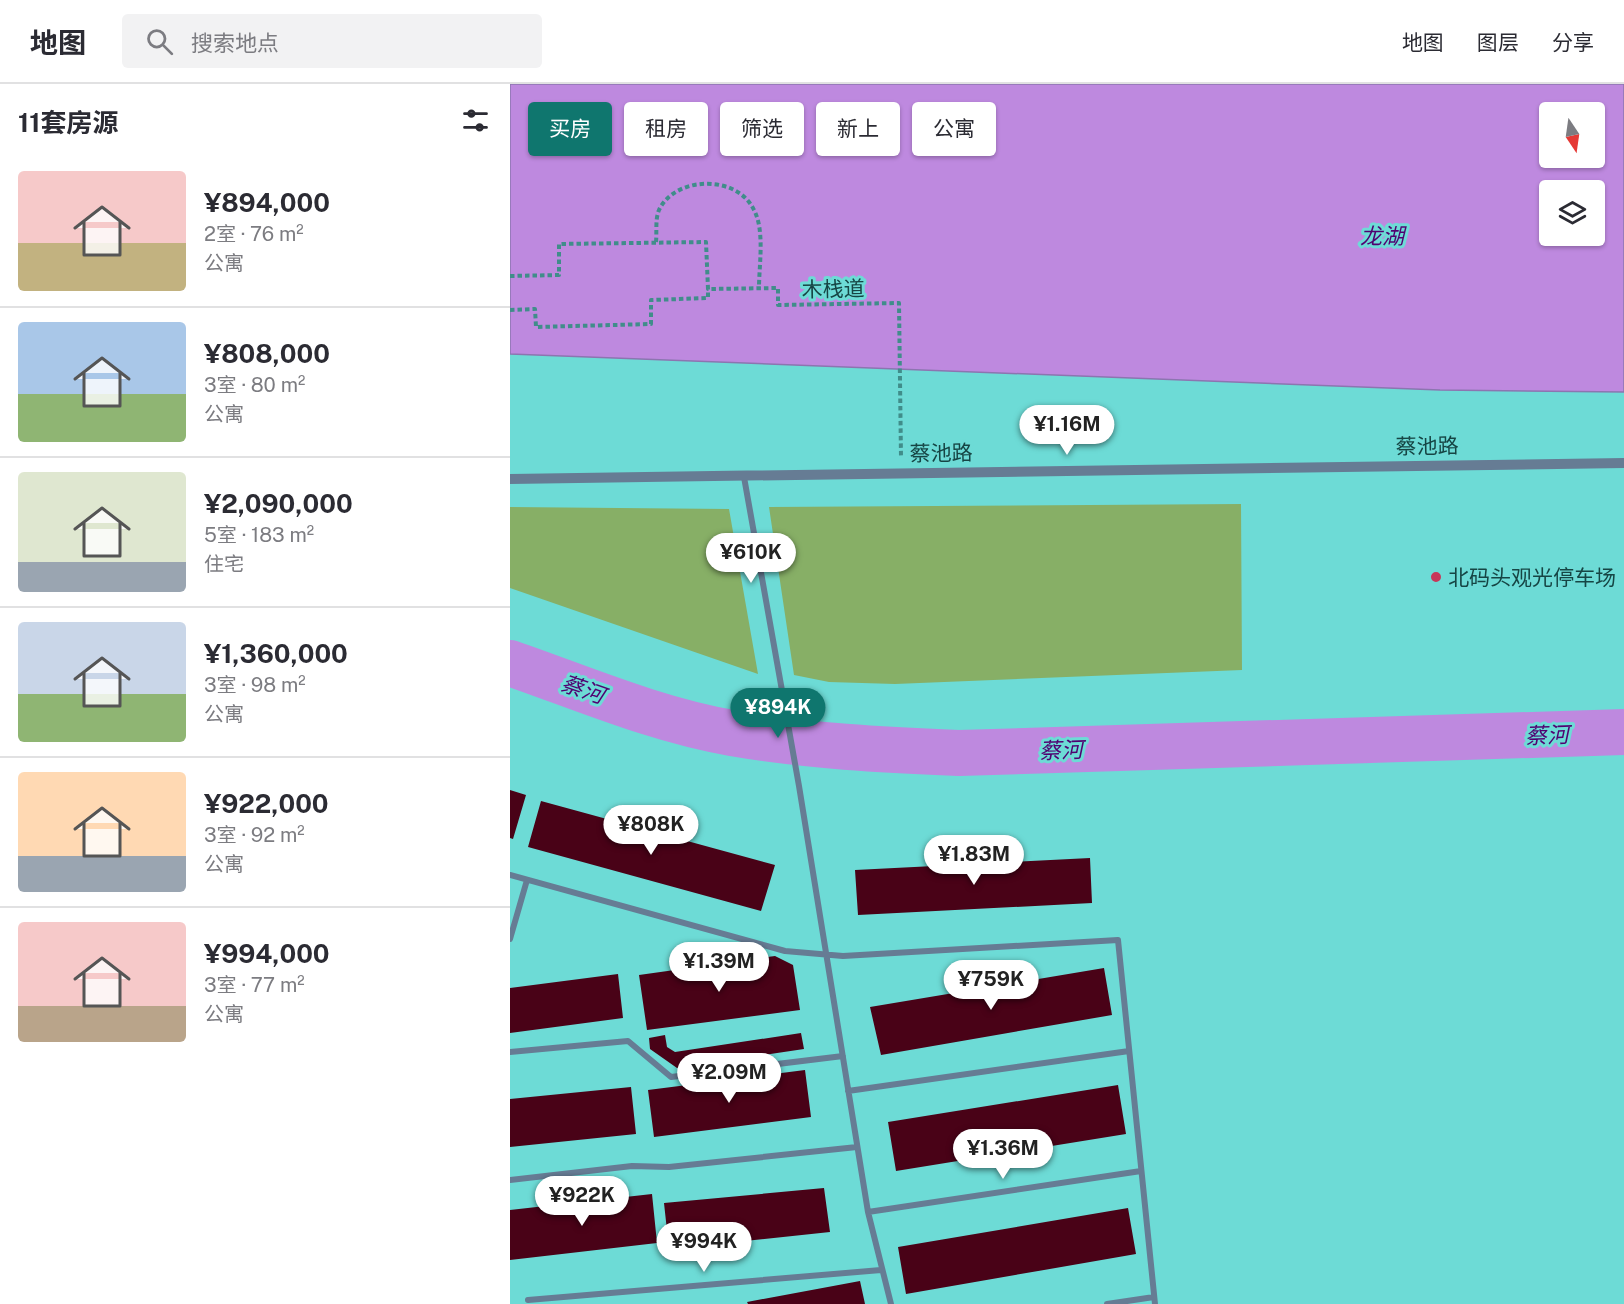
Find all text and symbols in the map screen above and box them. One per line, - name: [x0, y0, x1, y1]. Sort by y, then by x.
- search box: [122, 14, 542, 68]
- icon: search: [143, 25, 176, 58]
- text: 地图: [30, 26, 86, 59]
- text: 搜索地点: [191, 30, 279, 56]
- text: 地图: [1402, 30, 1444, 55]
- text: 图层: [1477, 30, 1519, 55]
- text: 分享: [1552, 30, 1594, 55]
- chip: 买房: [528, 102, 612, 156]
- chip: 租房: [624, 102, 708, 156]
- chip: 筛选: [720, 102, 804, 156]
- chip: 新上: [816, 102, 900, 156]
- chip: 公寓: [912, 102, 996, 156]
- north arrow: [1539, 102, 1605, 168]
- map controls: [1539, 102, 1605, 246]
- icon: filters: [459, 104, 492, 137]
- text: 11套房源: [18, 107, 118, 138]
- button: layers: [1539, 180, 1605, 246]
- text: ¥894,000: [204, 187, 330, 218]
- icon: home: [66, 195, 138, 267]
- text: 2室 · 76 m²: [204, 222, 304, 246]
- water label: 龙湖: [1360, 223, 1407, 249]
- text: 公寓: [204, 251, 244, 275]
- street label: 木栈道: [801, 276, 865, 302]
- text: ¥808,000: [204, 338, 330, 369]
- icon: home: [66, 346, 138, 418]
- text: 3室 · 80 m²: [204, 373, 305, 397]
- text: 公寓: [204, 402, 244, 426]
- pin: ¥1.16M: [1018, 405, 1116, 456]
- text: ¥1.16M: [1033, 412, 1101, 436]
- street label: 蔡池路: [1395, 433, 1459, 459]
- street label: 蔡池路: [909, 440, 973, 466]
- text: ¥2,090,000: [204, 488, 353, 519]
- icon: home: [66, 496, 138, 568]
- text: 5室 · 183 m²: [204, 523, 314, 547]
- pin: ¥610K: [709, 533, 793, 584]
- text: ¥610K: [720, 540, 782, 564]
- text: 住宅: [204, 552, 244, 576]
- place label: 北码头观光停车场: [1448, 565, 1616, 590]
- marker: 北码头观光停车场: [1429, 570, 1443, 584]
- text: ¥1,360,000: [204, 638, 348, 669]
- icon: home: [66, 646, 138, 718]
- water label: 蔡河: [558, 670, 612, 710]
- text: 3室 · 98 m²: [204, 673, 306, 697]
- pin: ¥894K: [736, 688, 820, 739]
- text: ¥894K: [744, 695, 812, 719]
- text: 公寓: [204, 702, 244, 726]
- water label: 蔡河: [1525, 721, 1573, 749]
- water label: 蔡河: [1039, 736, 1087, 764]
- text: ¥922,000: [204, 788, 329, 819]
- icon: home: [66, 796, 138, 868]
- pin: ¥808K: [609, 805, 693, 856]
- text: ¥808K: [617, 812, 685, 836]
- text: 3室 · 92 m²: [204, 823, 305, 847]
- pin: ¥1.83M: [925, 835, 1023, 886]
- text: ¥1.83M: [938, 842, 1010, 866]
- text: 公寓: [204, 852, 244, 876]
- text: ¥994,000: [204, 938, 330, 969]
- pin: ¥1.39M: [670, 942, 768, 993]
- icon: home: [66, 946, 138, 1018]
- text: ¥1.39M: [683, 949, 755, 973]
- pin: ¥759K: [949, 960, 1033, 1011]
- text: ¥759K: [958, 967, 1024, 991]
- text: 3室 · 77 m²: [204, 973, 305, 997]
- text: 公寓: [204, 1002, 244, 1026]
- pin: ¥2.09M: [680, 1053, 778, 1104]
- text: ¥2.09M: [691, 1060, 767, 1084]
- pin: ¥1.36M: [954, 1129, 1052, 1180]
- text: ¥1.36M: [967, 1136, 1039, 1160]
- pin: ¥922K: [540, 1176, 624, 1227]
- text: ¥922K: [549, 1183, 615, 1207]
- pin: ¥994K: [662, 1222, 746, 1273]
- text: ¥994K: [671, 1229, 737, 1253]

